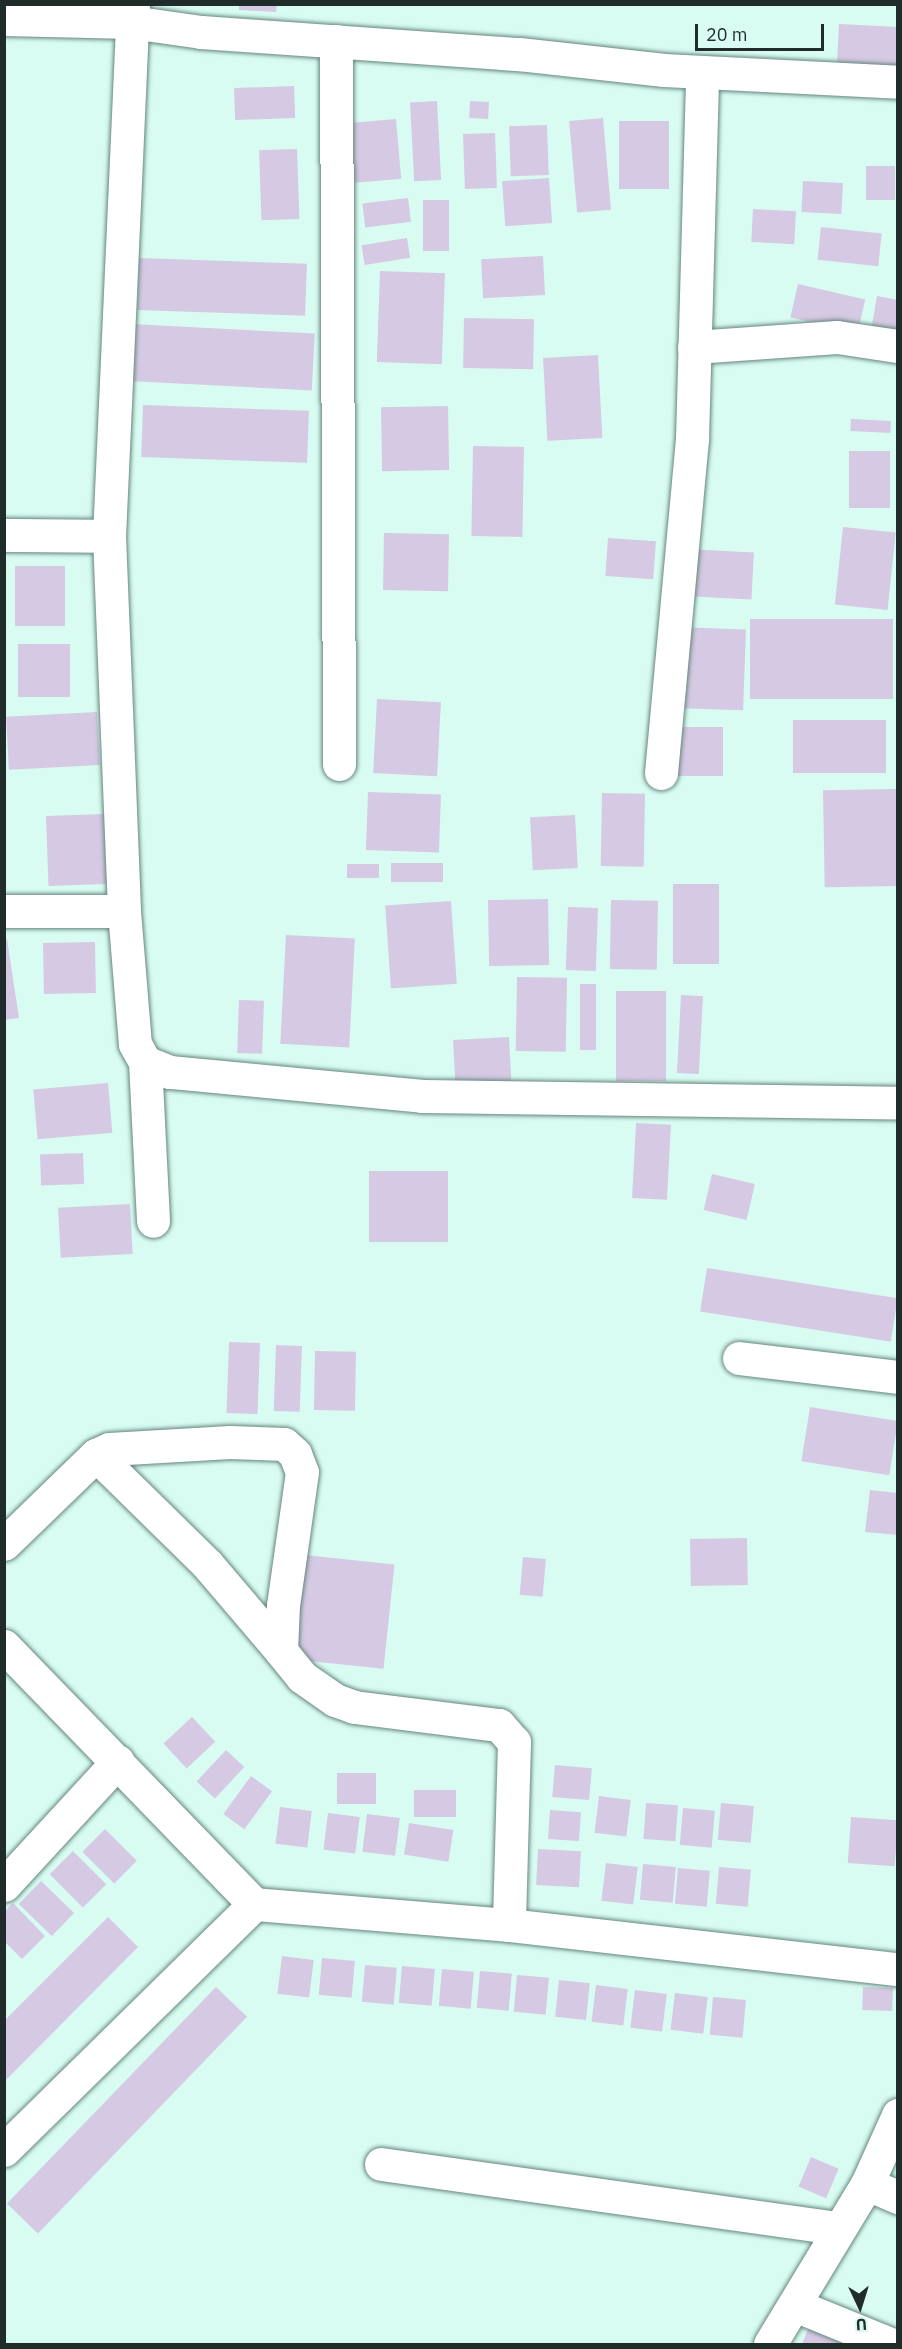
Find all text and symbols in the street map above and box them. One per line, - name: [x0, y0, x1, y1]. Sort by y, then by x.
- scale bar: [698, 12, 827, 50]
- text: 20 m: [706, 23, 748, 46]
- north arrow: [830, 2277, 890, 2337]
- text: U: [855, 2315, 868, 2335]

